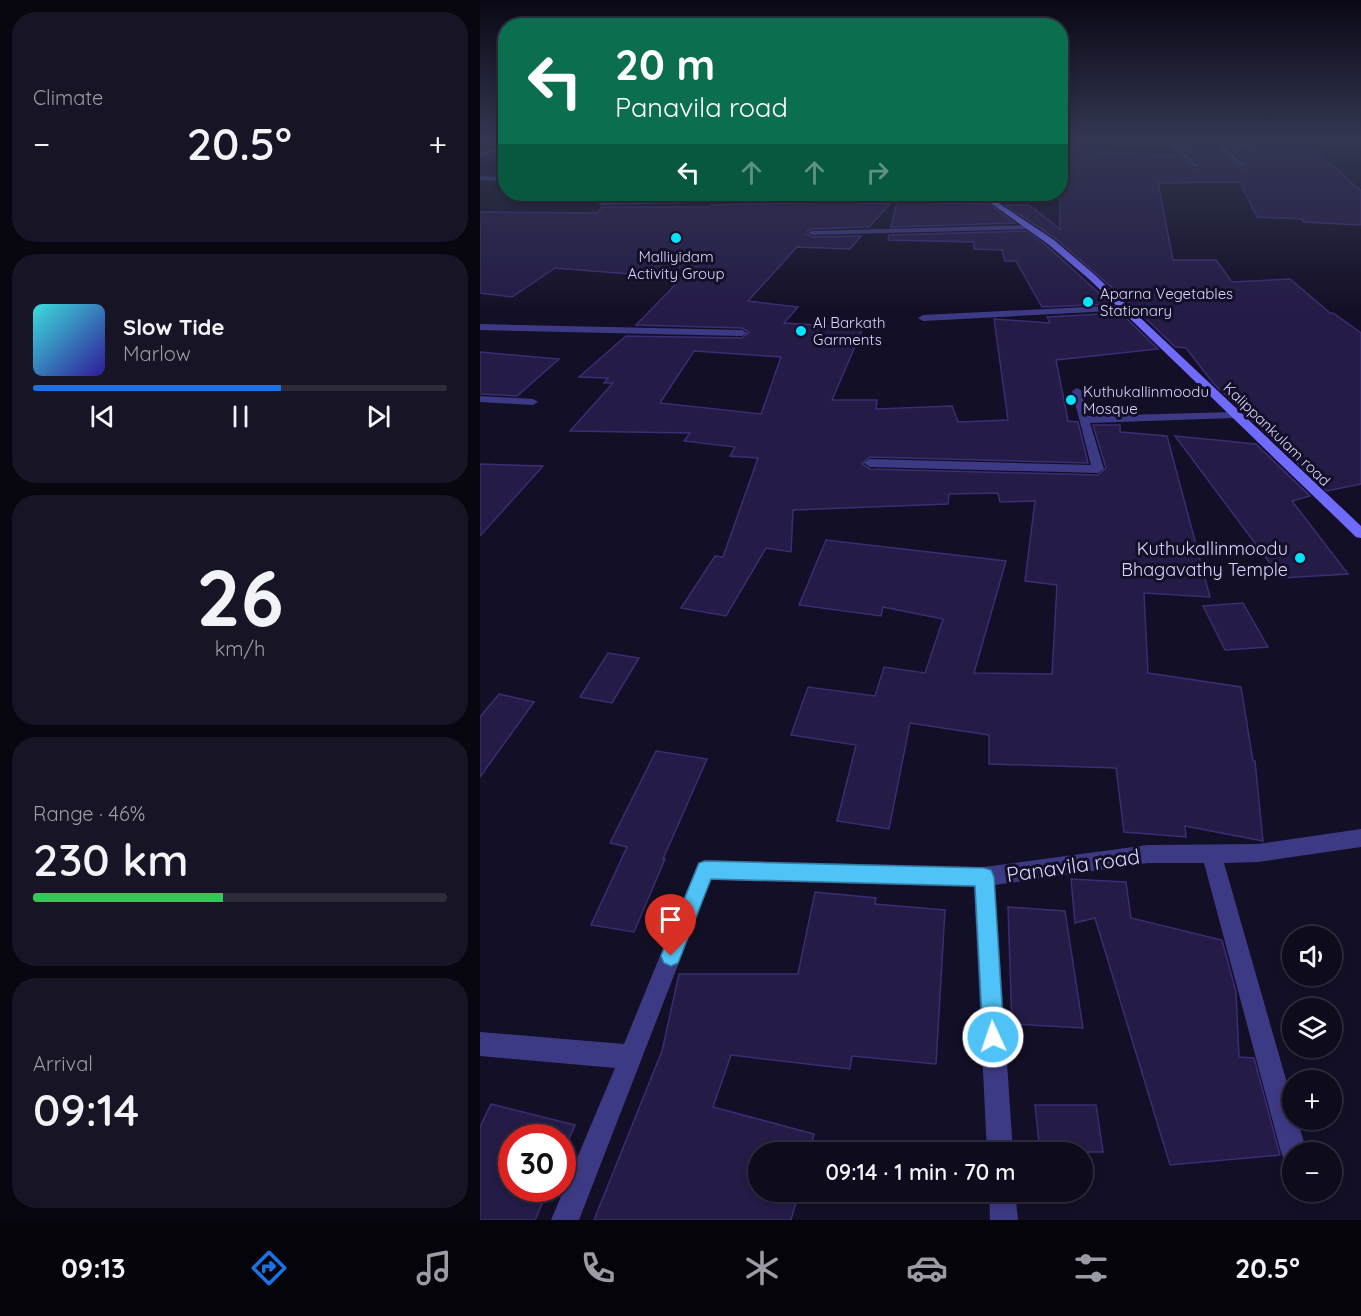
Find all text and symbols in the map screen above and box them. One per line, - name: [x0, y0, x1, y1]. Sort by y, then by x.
- text: 20 m: [615, 38, 715, 91]
- icon: left: [516, 42, 594, 120]
- text: Climate: [33, 85, 103, 110]
- text: Panavila road: [615, 90, 788, 124]
- text: 20.5°: [187, 115, 292, 171]
- text: −: [33, 123, 50, 164]
- text: +: [428, 123, 447, 164]
- icon: left: [672, 156, 705, 189]
- icon: ahead: [735, 156, 768, 189]
- icon: ahead: [798, 156, 831, 189]
- icon: right: [861, 156, 894, 189]
- marker: Malliyidam Activity Group: [669, 231, 683, 245]
- place label: Malliyidam Activity Group: [627, 247, 725, 283]
- place label: Aparna Vegetables Stationary: [1100, 284, 1233, 320]
- marker: Aparna Vegetables Stationary: [1081, 295, 1095, 309]
- text: Slow Tide: [123, 313, 224, 341]
- place label: Al Barkath Garments: [813, 313, 886, 349]
- marker: Al Barkath Garments: [794, 324, 808, 338]
- text: Marlow: [123, 341, 191, 366]
- street label: Kalippankulam road: [1220, 378, 1334, 490]
- place label: Kuthukallinmoodu Mosque: [1083, 382, 1209, 418]
- marker: Kuthukallinmoodu Mosque: [1064, 393, 1078, 407]
- icon: previous: [86, 400, 119, 433]
- icon: pause: [224, 400, 257, 433]
- icon: next: [362, 400, 395, 433]
- place label: Kuthukallinmoodu Bhagavathy Temple: [1121, 537, 1288, 581]
- text: 26: [196, 548, 284, 646]
- marker: Kuthukallinmoodu Bhagavathy Temple: [1293, 551, 1307, 565]
- text: km/h: [215, 636, 265, 661]
- text: Range · 46%: [33, 801, 145, 826]
- text: 230 km: [33, 831, 189, 887]
- street label: Panavila road: [1005, 843, 1141, 887]
- pin: [645, 894, 696, 956]
- icon: arrive: [654, 903, 687, 936]
- map controls: [1282, 926, 1342, 1202]
- button: sound: [1282, 926, 1342, 986]
- button: layers: [1282, 998, 1342, 1058]
- position arrow: [961, 1005, 1025, 1069]
- text: Arrival: [33, 1051, 93, 1076]
- button: +: [1282, 1070, 1342, 1130]
- text: 09:14: [33, 1081, 139, 1137]
- speed limit sign: 30: [498, 1124, 576, 1202]
- button: −: [1282, 1142, 1342, 1202]
- text: 09:14 · 1 min · 70 m: [825, 1158, 1016, 1186]
- icon: directions: [248, 1247, 290, 1289]
- icon: music: [413, 1247, 455, 1289]
- icon: phone: [577, 1247, 619, 1289]
- icon: climate: [741, 1247, 783, 1289]
- icon: car: [906, 1247, 948, 1289]
- icon: filters: [1070, 1247, 1112, 1289]
- text: 09:13: [61, 1251, 126, 1285]
- text: 20.5°: [1235, 1251, 1300, 1285]

